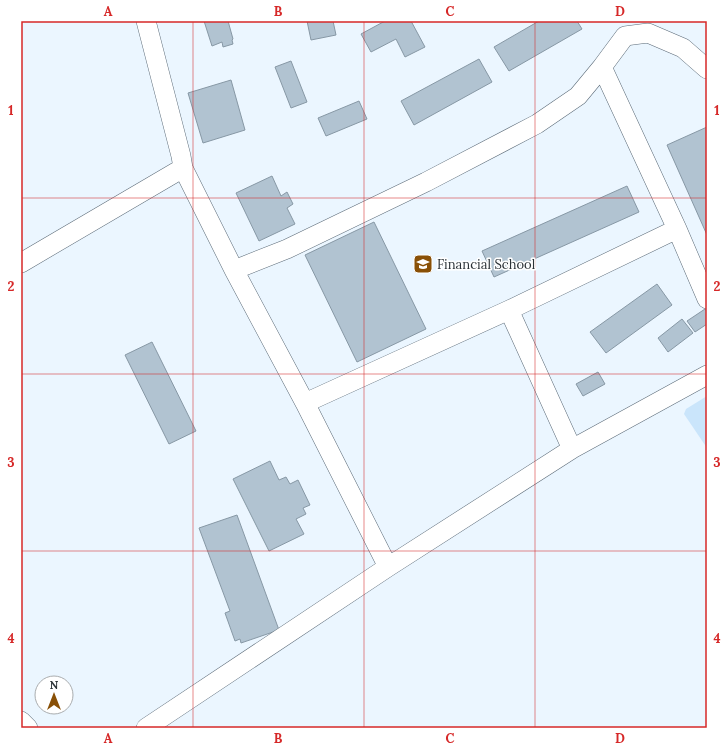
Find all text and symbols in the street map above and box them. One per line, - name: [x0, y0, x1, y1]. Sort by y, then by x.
- text: A: [104, 3, 113, 20]
- text: B: [274, 3, 283, 20]
- text: C: [446, 3, 455, 20]
- text: D: [615, 3, 625, 20]
- text: 1: [8, 102, 14, 119]
- text: 1: [714, 102, 720, 119]
- school or university icon: Financial School: [412, 253, 434, 275]
- place label: Financial School: [437, 256, 536, 273]
- text: 2: [8, 278, 15, 295]
- text: 2: [714, 278, 721, 295]
- text: 3: [7, 454, 15, 471]
- text: 3: [713, 454, 721, 471]
- text: 4: [7, 630, 15, 647]
- text: 4: [713, 630, 721, 647]
- north arrow: [34, 675, 74, 715]
- text: N: [50, 678, 59, 692]
- text: A: [104, 730, 113, 747]
- text: B: [274, 730, 283, 747]
- text: C: [446, 730, 455, 747]
- text: D: [615, 730, 625, 747]

